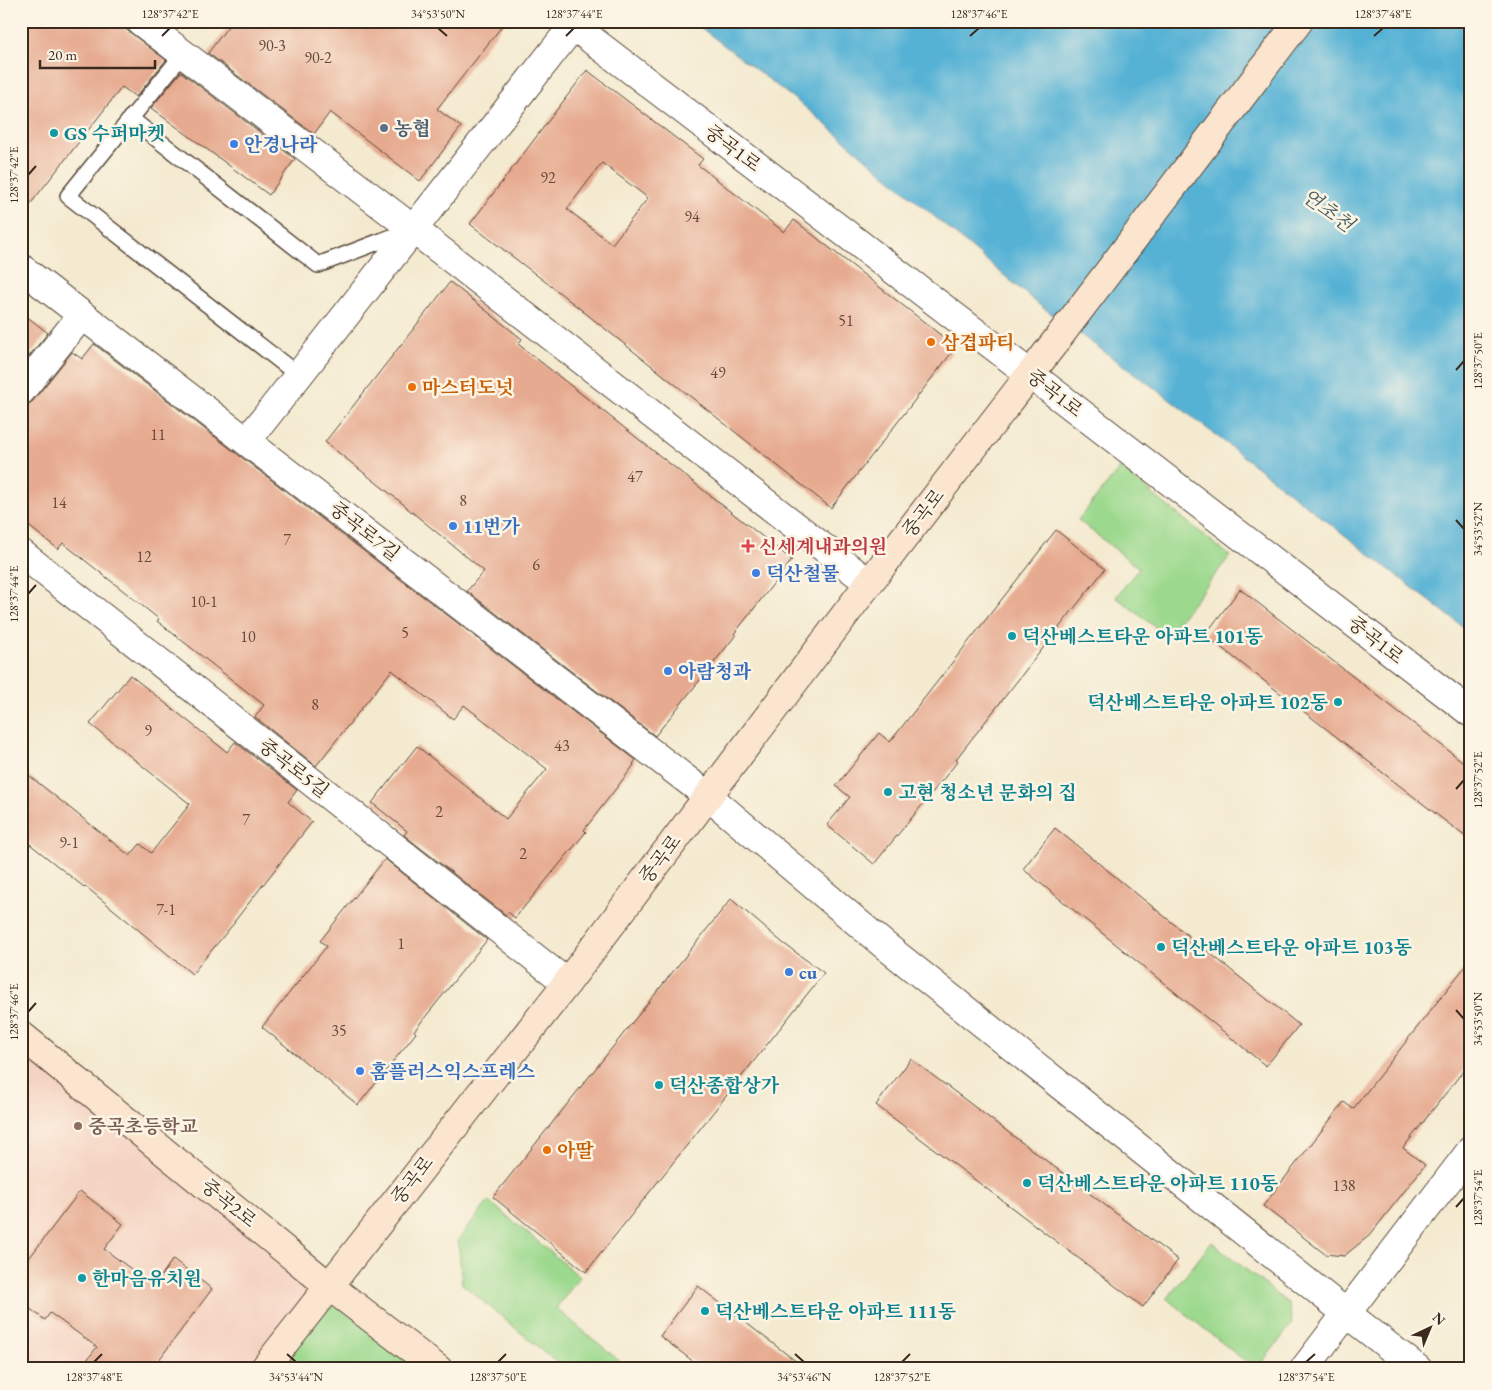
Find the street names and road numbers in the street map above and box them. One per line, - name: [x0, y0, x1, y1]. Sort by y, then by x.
- street label: 중곡1로: [700, 119, 766, 177]
- street label: 중곡1로: [1022, 363, 1088, 423]
- street label: 중곡로: [896, 484, 950, 542]
- street label: 중곡로7길: [325, 496, 405, 566]
- street label: 중곡1로: [1343, 610, 1409, 670]
- street label: 중곡로5길: [254, 733, 334, 803]
- street label: 중곡로: [633, 829, 687, 889]
- street label: 중곡로: [385, 1151, 439, 1209]
- street label: 중곡2로: [196, 1173, 262, 1233]

